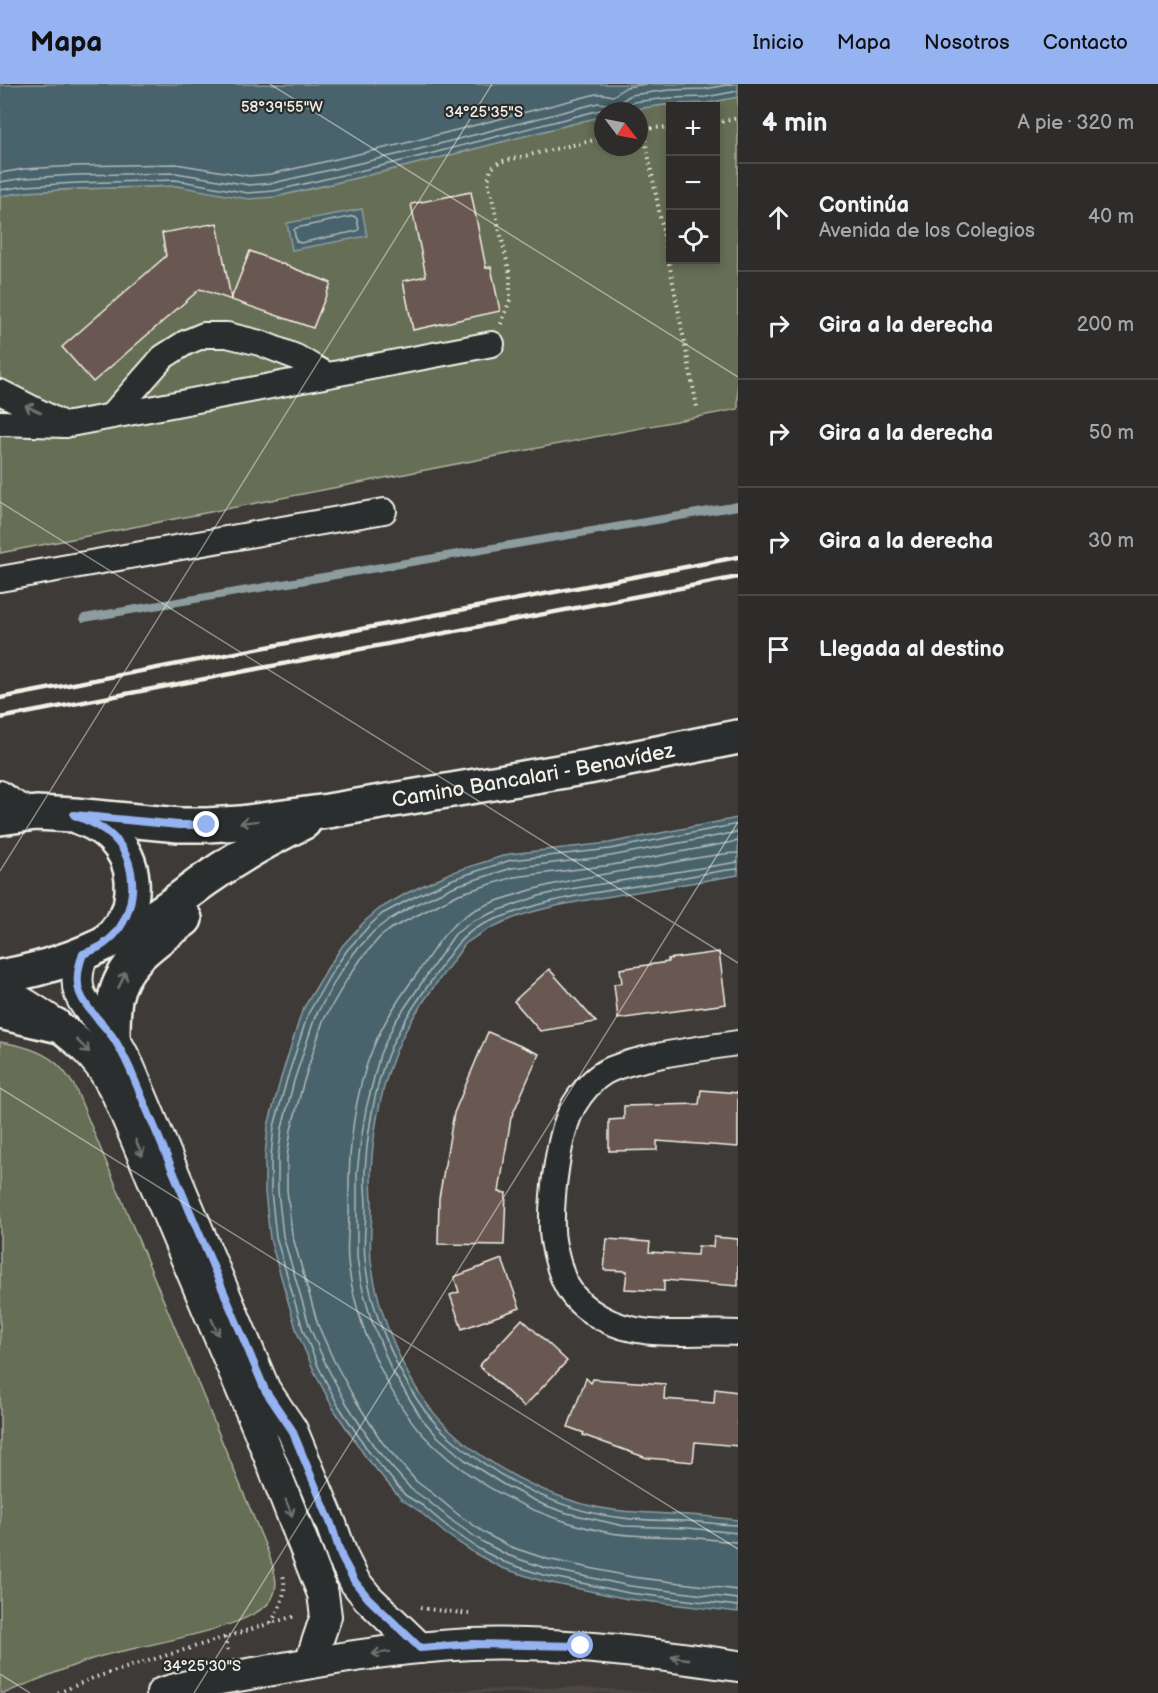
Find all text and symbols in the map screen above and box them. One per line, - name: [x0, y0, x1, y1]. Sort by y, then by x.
- text: Mapa: [30, 26, 102, 59]
- text: Inicio: [753, 30, 804, 55]
- text: Mapa: [837, 30, 891, 55]
- text: Nosotros: [924, 30, 1010, 55]
- text: Contacto: [1043, 30, 1128, 55]
- text: 58°39'55"W: [241, 98, 323, 117]
- north arrow: [594, 102, 648, 156]
- map controls: [666, 102, 720, 264]
- button: +: [666, 102, 720, 156]
- text: 34°25'35"S: [445, 103, 523, 122]
- text: 4 min: [762, 108, 827, 139]
- text: A pie · 320 m: [1017, 111, 1134, 135]
- button: −: [666, 156, 720, 210]
- text: Continúa: [819, 192, 909, 219]
- icon: ahead: [762, 201, 795, 234]
- text: 40 m: [1088, 205, 1134, 229]
- button: locate: [666, 210, 720, 264]
- text: Avenida de los Colegios: [819, 219, 1035, 243]
- icon: right: [762, 309, 795, 342]
- text: Gira a la derecha: [819, 312, 993, 339]
- text: 200 m: [1077, 313, 1134, 337]
- one-way arrow: [25, 403, 43, 415]
- icon: right: [762, 417, 795, 450]
- text: Gira a la derecha: [819, 420, 993, 447]
- text: 50 m: [1089, 421, 1134, 445]
- icon: right: [762, 525, 795, 558]
- text: Gira a la derecha: [819, 528, 993, 555]
- text: 30 m: [1088, 529, 1134, 553]
- icon: arrive: [762, 633, 795, 666]
- text: Llegada al destino: [819, 636, 1004, 663]
- street label: Camino Bancalari - Benavídez: [390, 738, 678, 813]
- route end: [193, 811, 219, 837]
- one-way arrow: [239, 816, 259, 827]
- one-way arrow: [116, 972, 128, 990]
- one-way arrow: [75, 1039, 90, 1054]
- one-way arrow: [134, 1138, 146, 1156]
- one-way arrow: [210, 1318, 221, 1336]
- one-way arrow: [284, 1498, 295, 1516]
- route start: [567, 1632, 593, 1658]
- one-way arrow: [372, 1647, 392, 1658]
- one-way arrow: [671, 1652, 690, 1663]
- text: 34°25'30"S: [163, 1657, 241, 1676]

